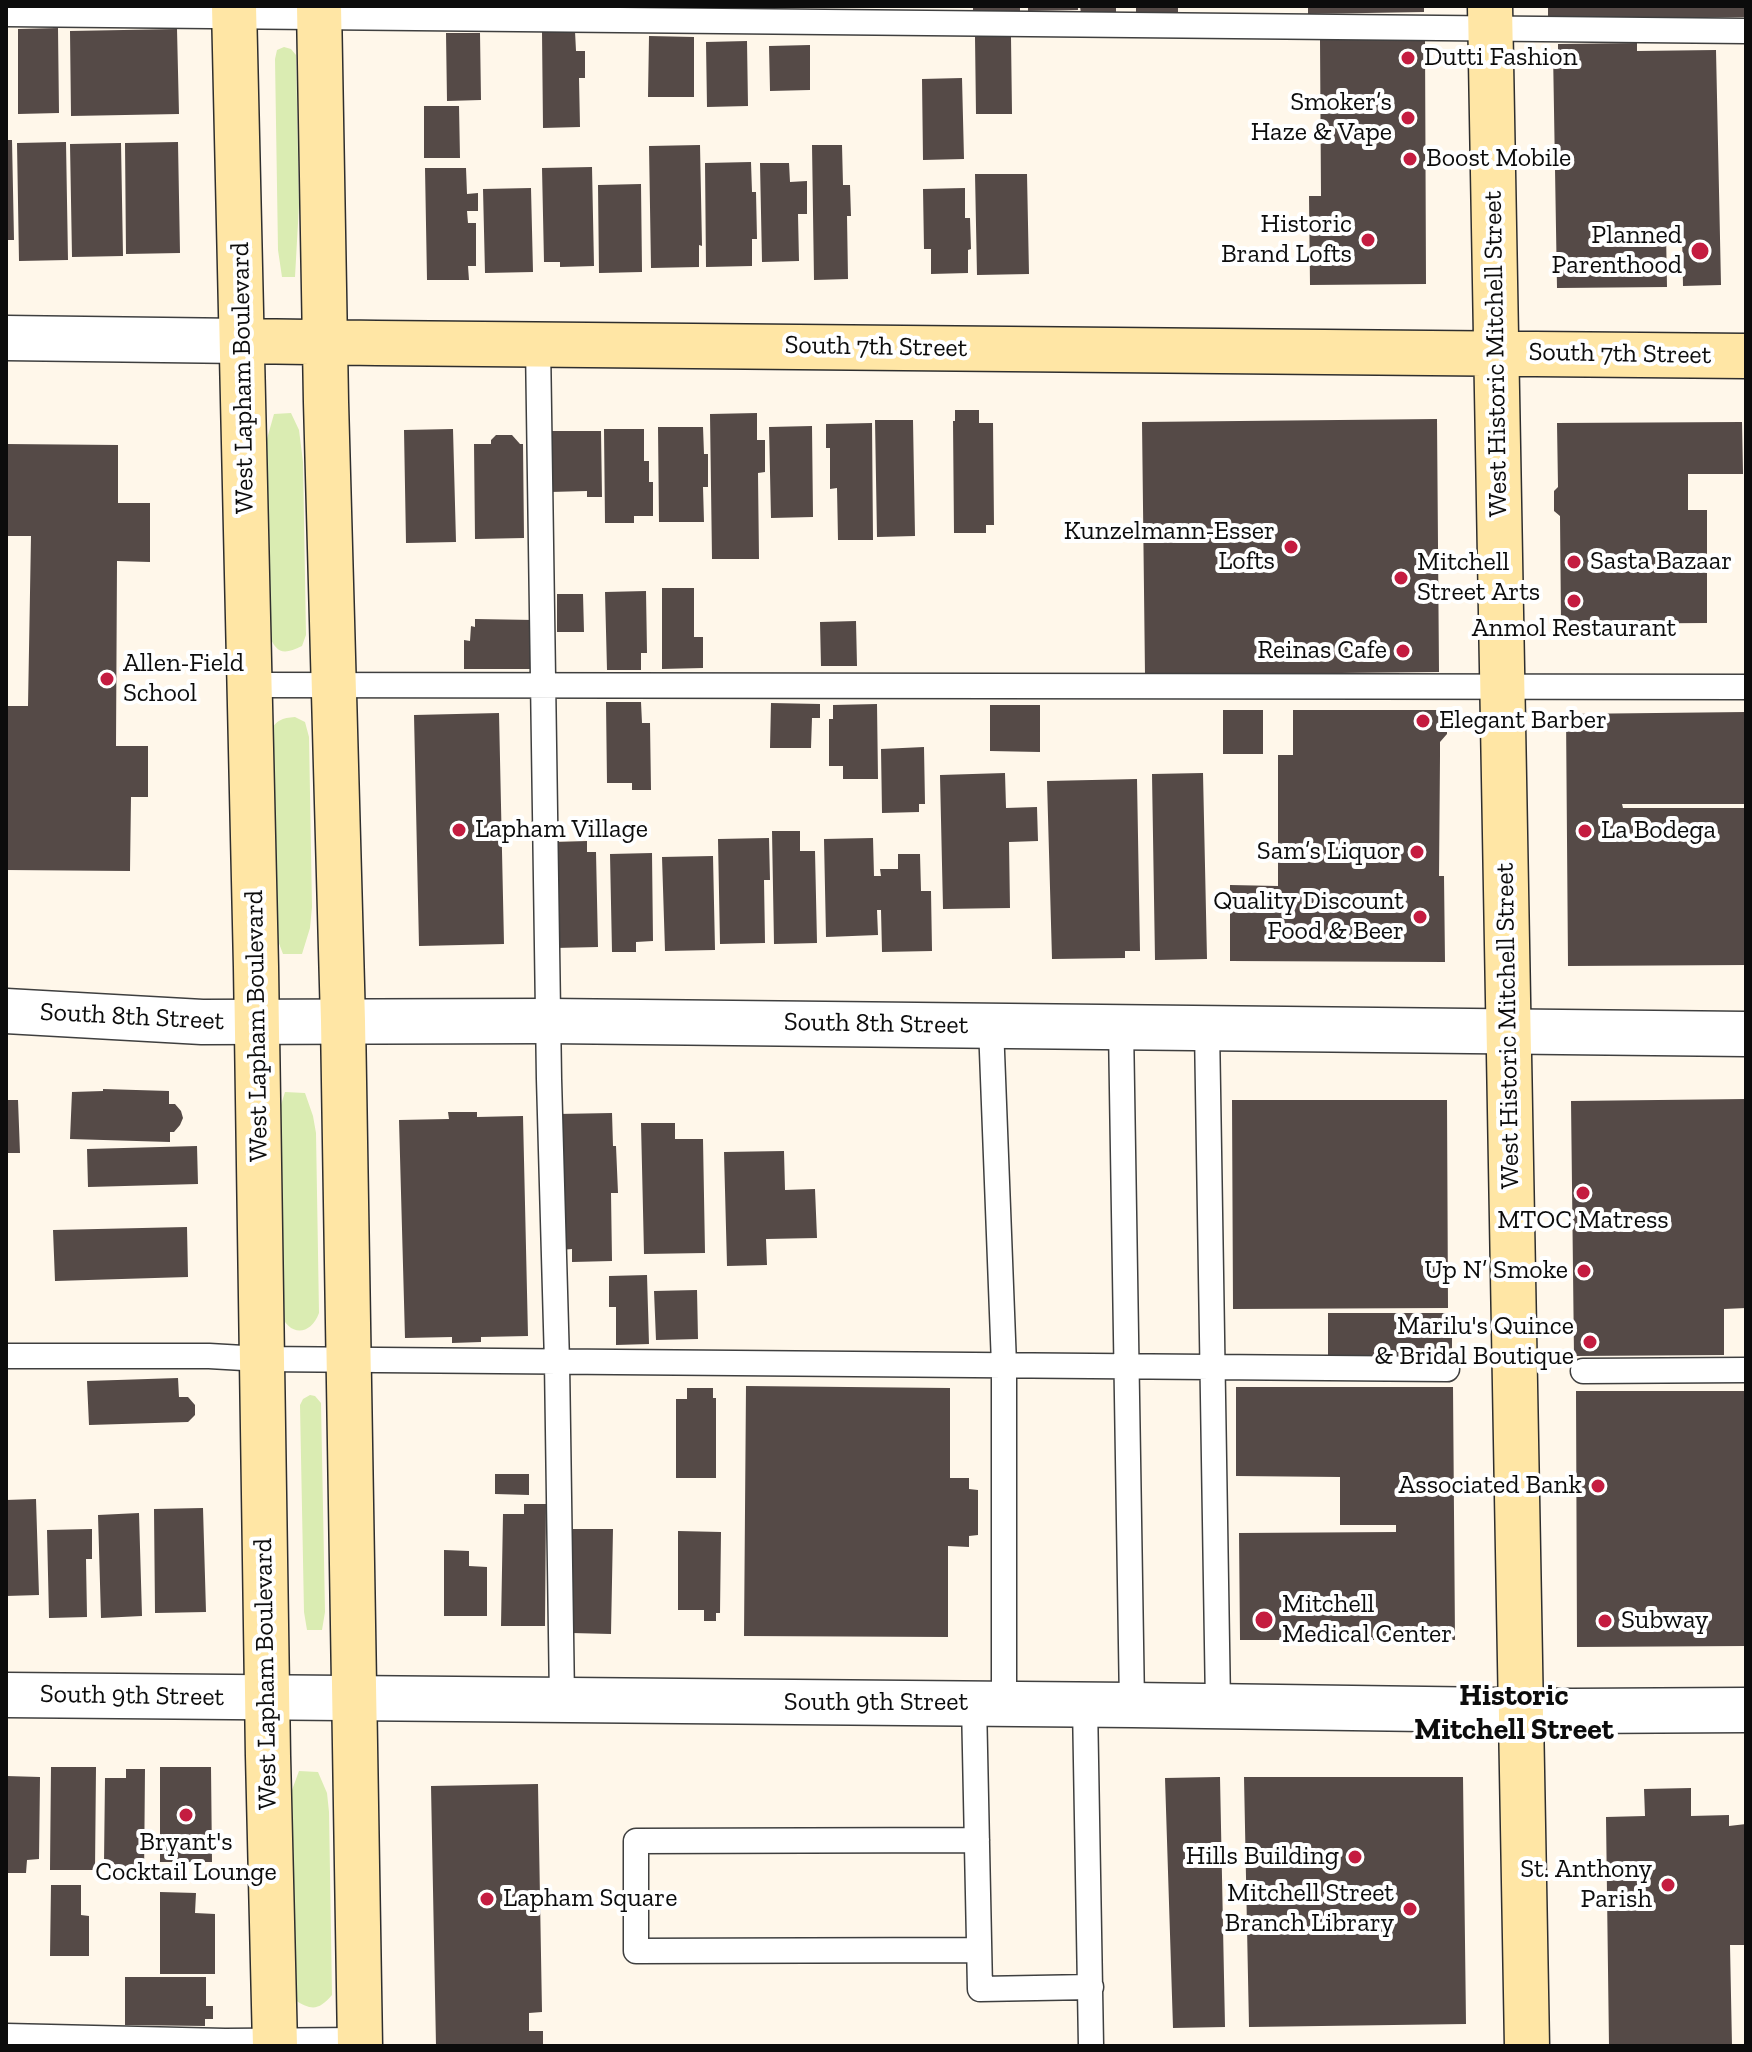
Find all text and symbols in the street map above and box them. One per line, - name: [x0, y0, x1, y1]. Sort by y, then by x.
- place label: Dutti Fashion: [1424, 42, 1578, 74]
- marker: Dutti Fashion: [1399, 49, 1417, 67]
- place label: Smoker’s Haze & Vape: [1251, 87, 1392, 148]
- marker: Smoker’s Haze & Vape: [1399, 109, 1417, 127]
- place label: Boost Mobile: [1426, 143, 1571, 175]
- marker: Boost Mobile: [1401, 150, 1419, 168]
- street label: West Historic Mitchell Street: [1478, 190, 1514, 518]
- place label: Historic Brand Lofts: [1221, 209, 1352, 270]
- place label: Planned Parenthood: [1551, 220, 1682, 282]
- marker: Historic Brand Lofts: [1359, 231, 1377, 249]
- marker: Planned Parenthood: [1689, 240, 1711, 262]
- street label: West Lapham Boulevard: [225, 242, 261, 514]
- street label: South 7th Street: [784, 330, 968, 364]
- street label: South 7th Street: [1528, 337, 1712, 371]
- place label: Kunzelmann-Esser Lofts: [1064, 516, 1275, 578]
- marker: Kunzelmann-Esser Lofts: [1282, 538, 1300, 556]
- place label: Sasta Bazaar: [1590, 546, 1732, 578]
- place label: Mitchell Street Arts: [1417, 547, 1540, 608]
- marker: Sasta Bazaar: [1565, 553, 1583, 571]
- marker: Mitchell Street Arts: [1392, 569, 1410, 587]
- marker: Anmol Restaurant: [1565, 592, 1583, 610]
- place label: Anmol Restaurant: [1472, 613, 1676, 645]
- place label: Reinas Cafe: [1257, 635, 1387, 667]
- marker: Reinas Cafe: [1394, 642, 1412, 660]
- place label: Allen-Field School: [123, 648, 244, 710]
- marker: Allen-Field School: [98, 670, 116, 688]
- place label: Elegant Barber: [1439, 705, 1607, 737]
- marker: Elegant Barber: [1414, 712, 1432, 730]
- place label: Lapham Village: [475, 814, 648, 846]
- place label: La Bodega: [1601, 815, 1716, 847]
- marker: Lapham Village: [450, 821, 468, 839]
- marker: La Bodega: [1576, 822, 1594, 840]
- place label: Sam’s Liquor: [1257, 836, 1401, 868]
- marker: Sam’s Liquor: [1408, 843, 1426, 861]
- street label: West Historic Mitchell Street: [1490, 862, 1526, 1190]
- place label: Quality Discount Food & Beer: [1213, 886, 1404, 948]
- street label: West Lapham Boulevard: [239, 890, 275, 1162]
- marker: Quality Discount Food & Beer: [1411, 908, 1429, 926]
- street label: South 8th Street: [39, 997, 225, 1037]
- street label: South 8th Street: [783, 1007, 969, 1041]
- marker: MTOC Matress: [1574, 1184, 1592, 1202]
- place label: MTOC Matress: [1497, 1205, 1669, 1237]
- place label: Up N’ Smoke: [1424, 1255, 1568, 1287]
- marker: Up N’ Smoke: [1575, 1262, 1593, 1280]
- place label: Marilu's Quince & Bridal Boutique: [1374, 1311, 1574, 1372]
- marker: Marilu's Quince & Bridal Boutique: [1581, 1333, 1599, 1351]
- place label: Associated Bank: [1398, 1470, 1582, 1502]
- marker: Associated Bank: [1589, 1477, 1607, 1495]
- street label: West Lapham Boulevard: [248, 1538, 284, 1810]
- place label: Mitchell Medical Center: [1282, 1589, 1452, 1650]
- place label: Subway: [1621, 1605, 1708, 1637]
- marker: Mitchell Medical Center: [1253, 1609, 1275, 1631]
- marker: Subway: [1596, 1612, 1614, 1630]
- district label: Historic Mitchell Street: [1414, 1678, 1614, 1748]
- street label: South 9th Street: [40, 1679, 224, 1713]
- street label: South 9th Street: [784, 1687, 968, 1719]
- marker: Bryant's Cocktail Lounge: [177, 1806, 195, 1824]
- place label: Bryant's Cocktail Lounge: [95, 1827, 277, 1888]
- place label: Hills Building: [1186, 1841, 1339, 1873]
- marker: Hills Building: [1346, 1848, 1364, 1866]
- place label: St. Anthony Parish: [1520, 1854, 1652, 1916]
- marker: St. Anthony Parish: [1659, 1876, 1677, 1894]
- place label: Mitchell Street Branch Library: [1224, 1878, 1394, 1940]
- place label: Lapham Square: [503, 1883, 678, 1915]
- marker: Lapham Square: [478, 1890, 496, 1908]
- marker: Mitchell Street Branch Library: [1401, 1900, 1419, 1918]

